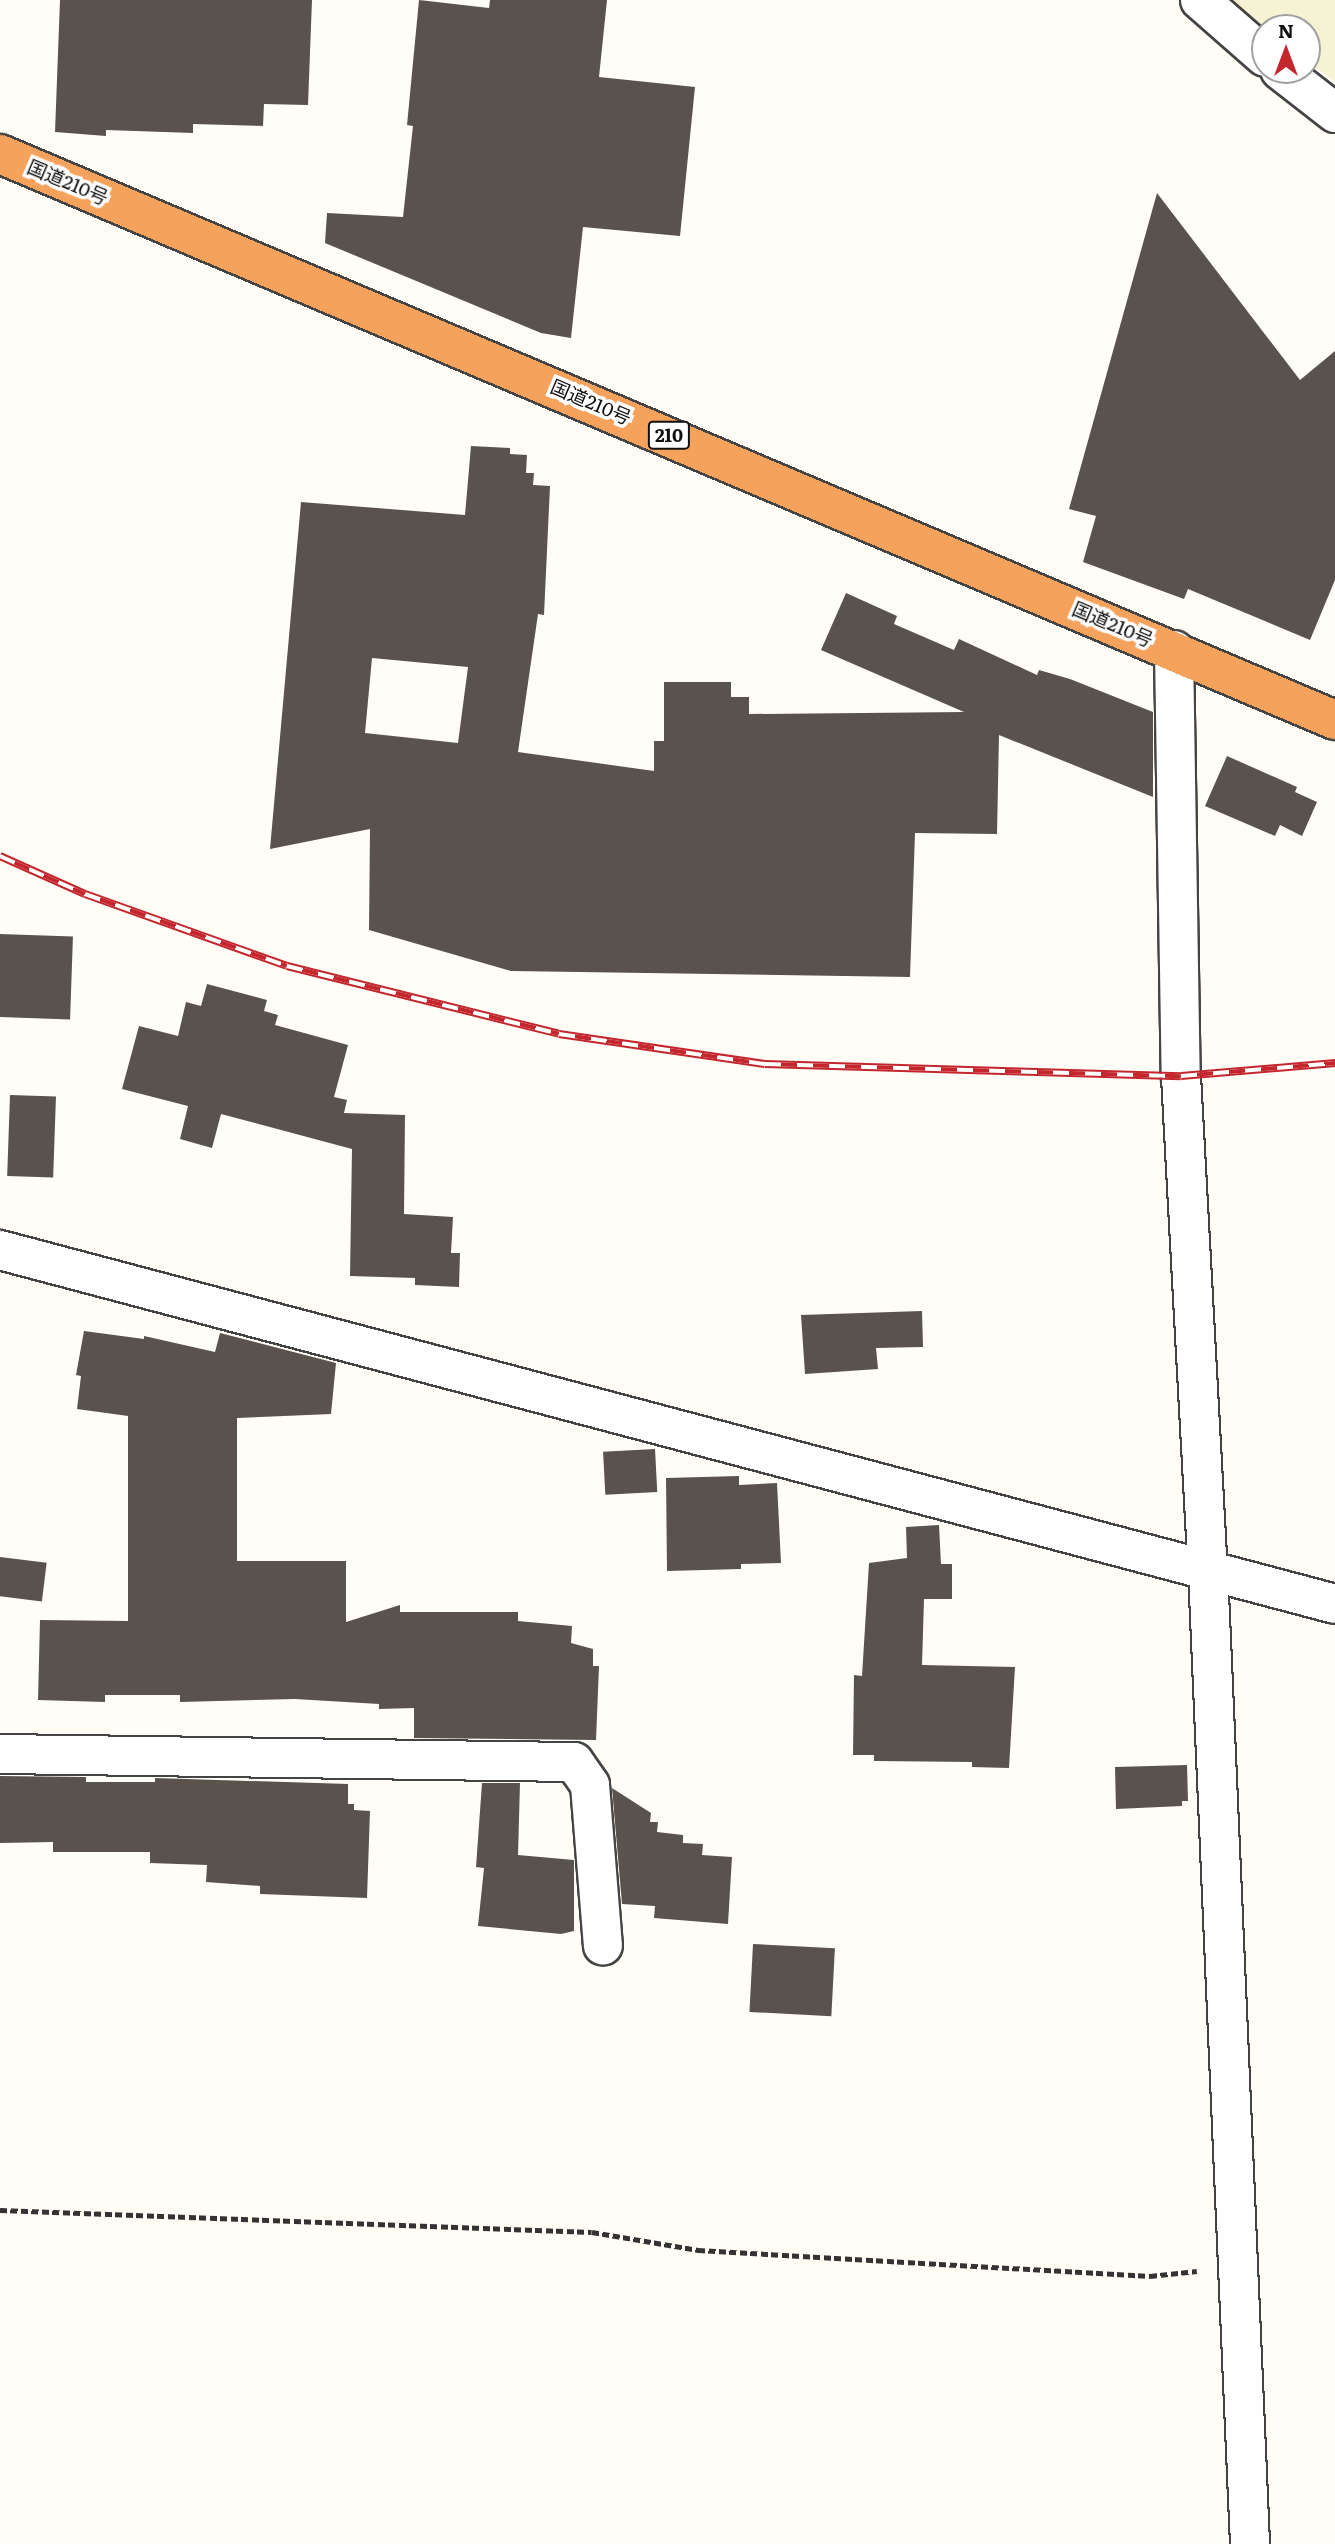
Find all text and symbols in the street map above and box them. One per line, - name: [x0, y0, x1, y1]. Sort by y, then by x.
- north arrow: [1251, 14, 1321, 84]
- text: N: [1278, 16, 1294, 44]
- street label: 国道210号: [24, 155, 112, 209]
- street label: 国道210号: [547, 375, 635, 429]
- road number: 210: [646, 421, 692, 450]
- street label: 国道210号: [1069, 597, 1157, 651]

